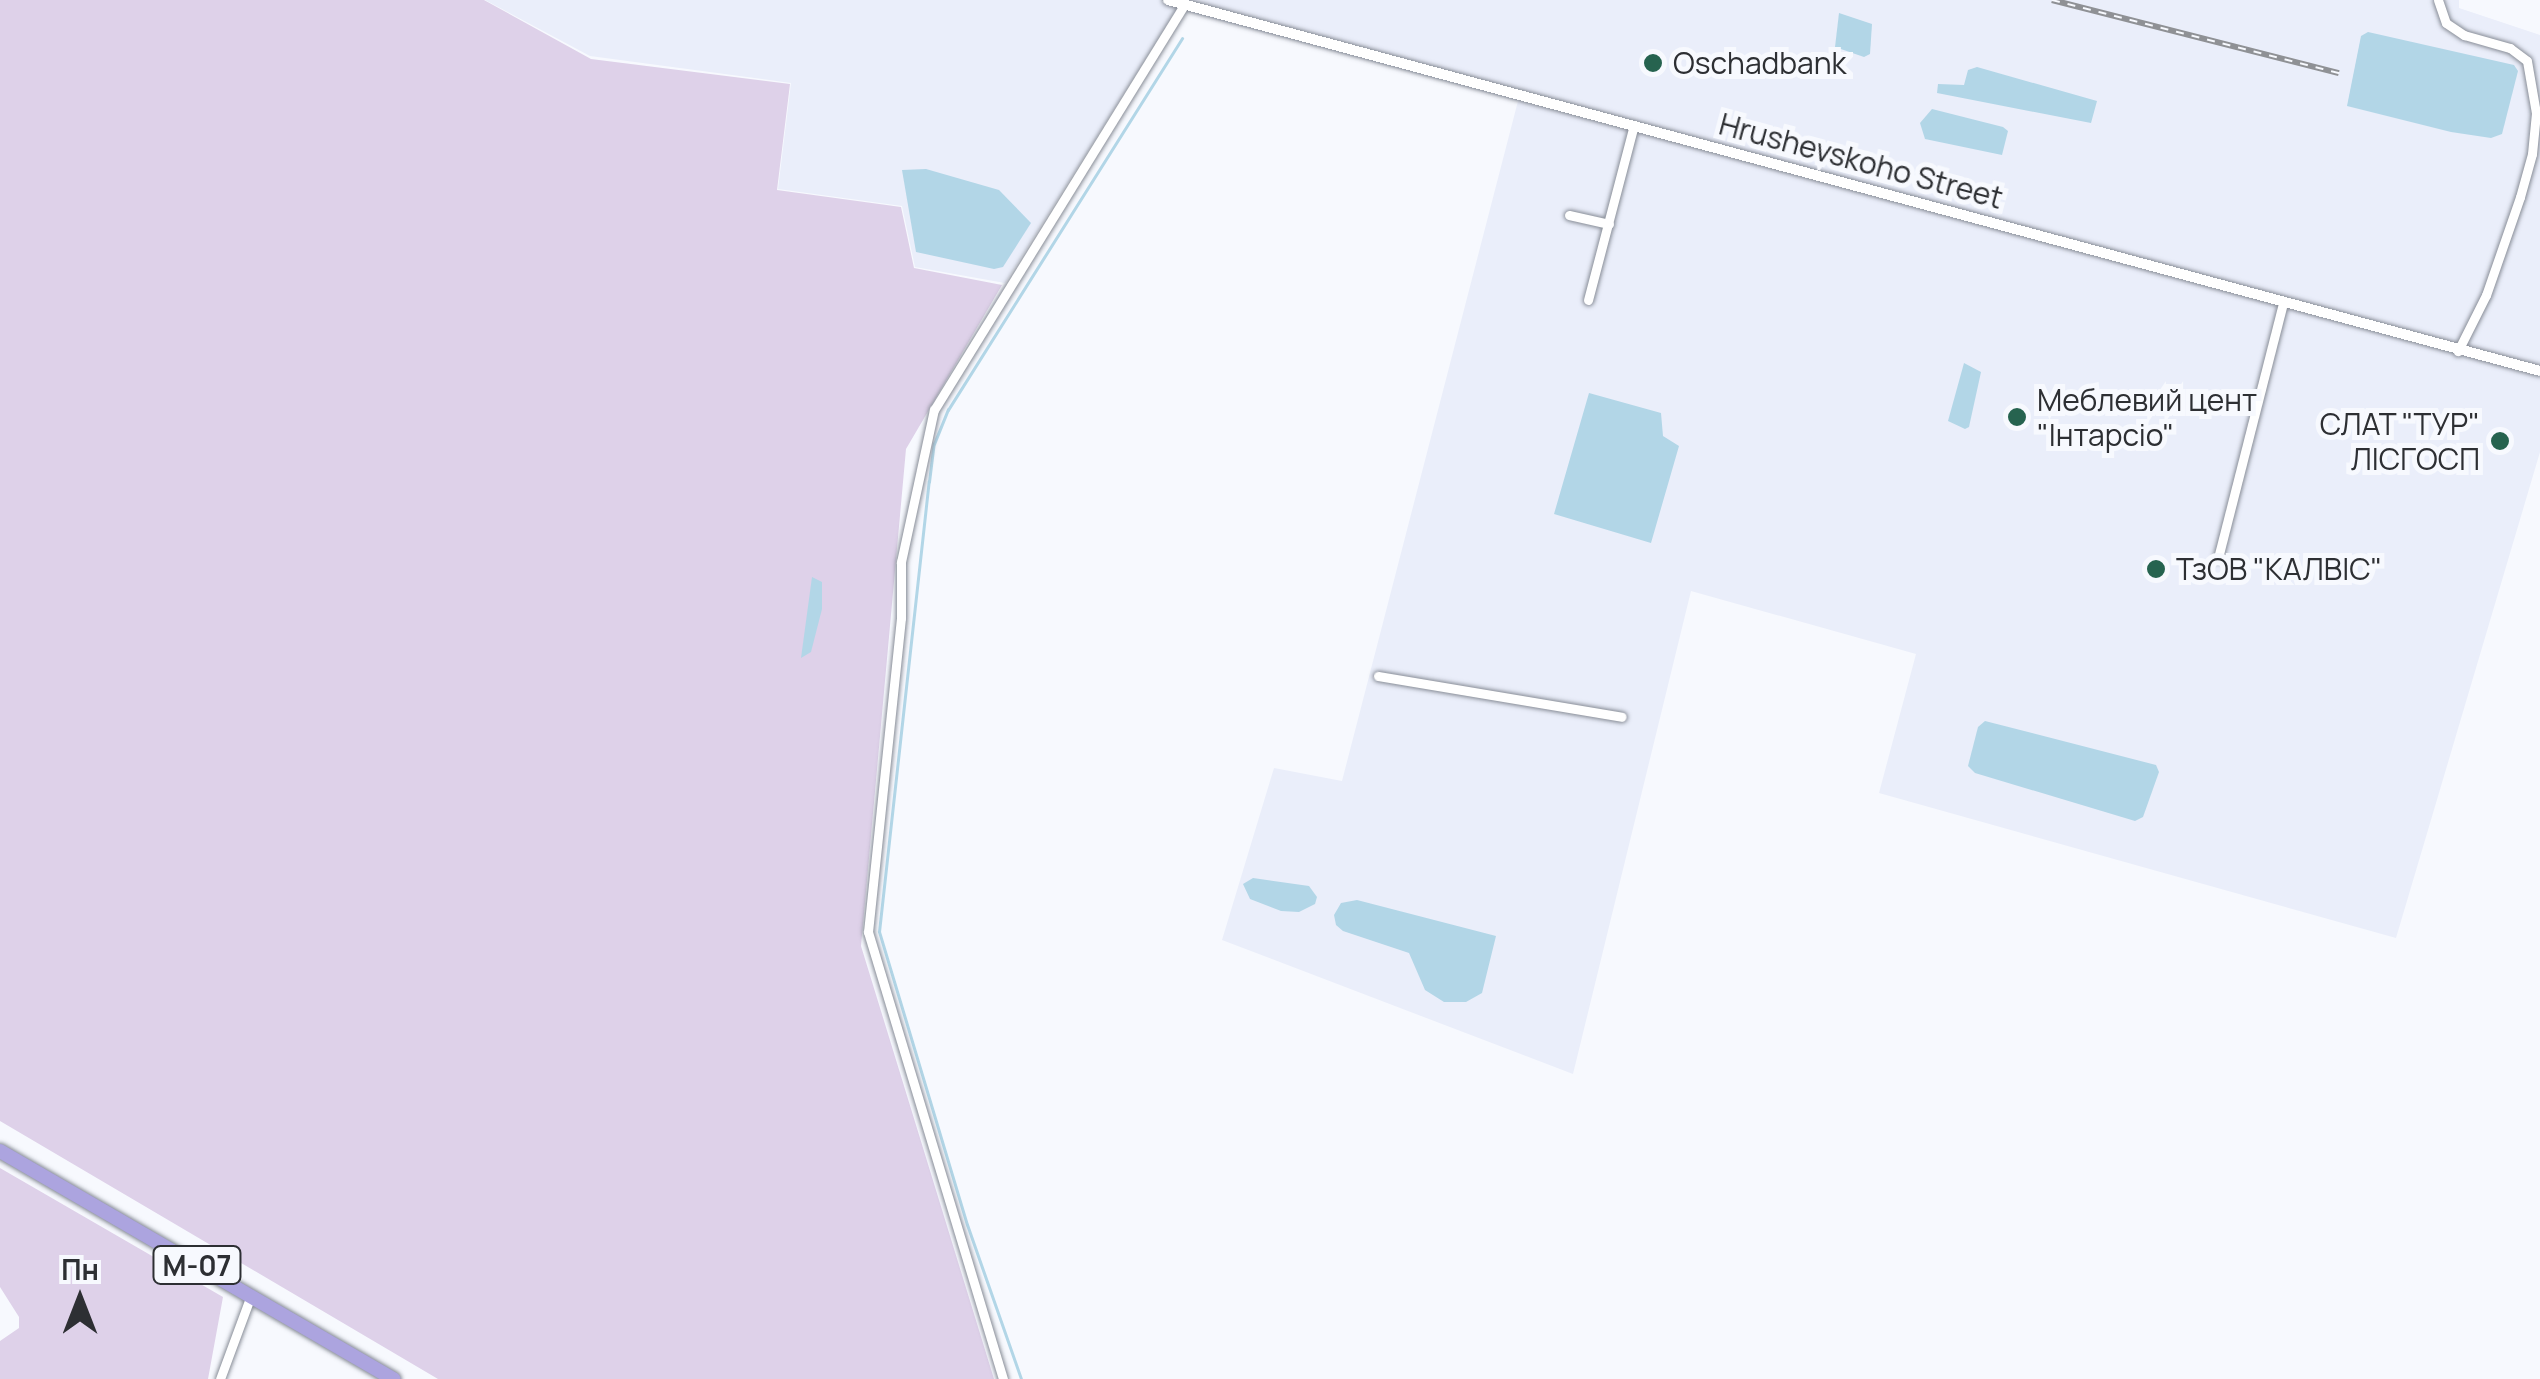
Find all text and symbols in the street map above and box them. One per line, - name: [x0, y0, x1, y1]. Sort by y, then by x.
- place label: Oschadbank: [1673, 45, 1846, 81]
- marker: Oschadbank: [1642, 52, 1664, 74]
- street label: Hrushevskoho Street: [1715, 106, 2007, 216]
- place label: Меблевий цент "Інтарсіо": [2037, 382, 2257, 452]
- marker: Меблевий цент "Інтарсіо": [2006, 406, 2028, 428]
- place label: СЛАТ "ТУР" ЛІСГОСП: [2319, 406, 2480, 476]
- marker: СЛАТ "ТУР" ЛІСГОСП: [2489, 430, 2511, 452]
- place label: ТзОВ "КАЛВІС": [2176, 551, 2382, 587]
- marker: ТзОВ "КАЛВІС": [2145, 558, 2167, 580]
- road number: М-07: [152, 1242, 242, 1288]
- north arrow: [30, 1249, 130, 1349]
- text: Пн: [61, 1250, 99, 1288]

